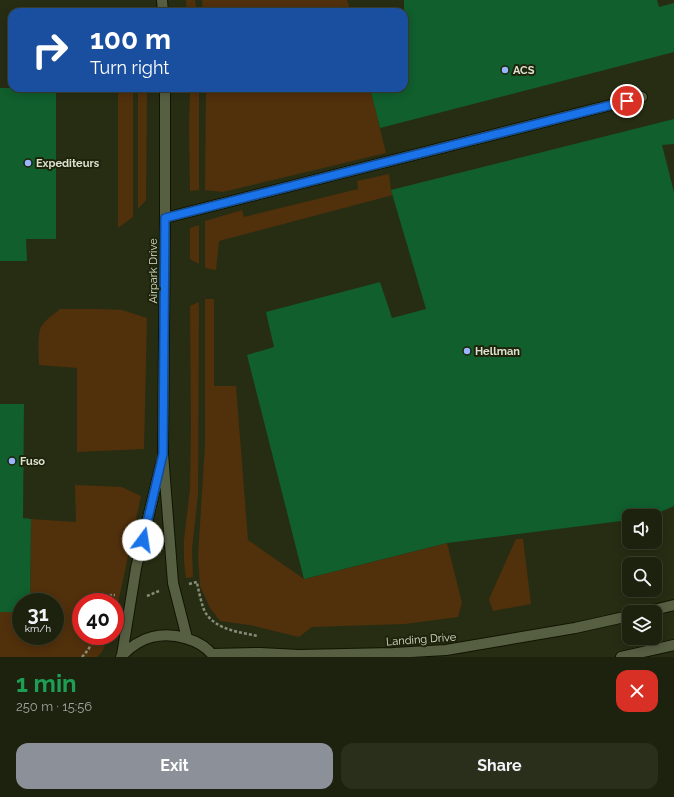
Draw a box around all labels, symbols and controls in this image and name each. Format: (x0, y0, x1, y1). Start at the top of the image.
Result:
text: 100 m (90, 23, 171, 56)
icon: right (24, 24, 76, 76)
text: Turn right (90, 57, 169, 78)
place label: ACS (513, 64, 535, 77)
marker: ACS (500, 65, 510, 75)
pin (610, 84, 644, 118)
icon: arrive (616, 90, 638, 112)
place label: Expediteurs (36, 157, 100, 170)
marker: Expediteurs (23, 158, 33, 168)
street label: Airpark Drive (147, 238, 160, 304)
place label: Hellman (475, 345, 520, 358)
marker: Hellman (462, 346, 472, 356)
place label: Fuso (20, 455, 45, 468)
marker: Fuso (7, 456, 17, 466)
map controls (622, 509, 662, 645)
button: sound (622, 509, 662, 549)
position arrow (122, 519, 164, 561)
button: search (622, 557, 662, 597)
speed limit sign: 40 (72, 593, 124, 645)
text: 31 (27, 602, 49, 626)
button: layers (622, 605, 662, 645)
text: km/h (25, 623, 51, 634)
street label: Landing Drive (386, 631, 457, 648)
text: 1 min (16, 669, 77, 698)
button: close (616, 670, 658, 712)
text: 250 m · 15:56 (16, 699, 92, 714)
button: Exit (16, 743, 333, 789)
button: Share (341, 743, 658, 789)

